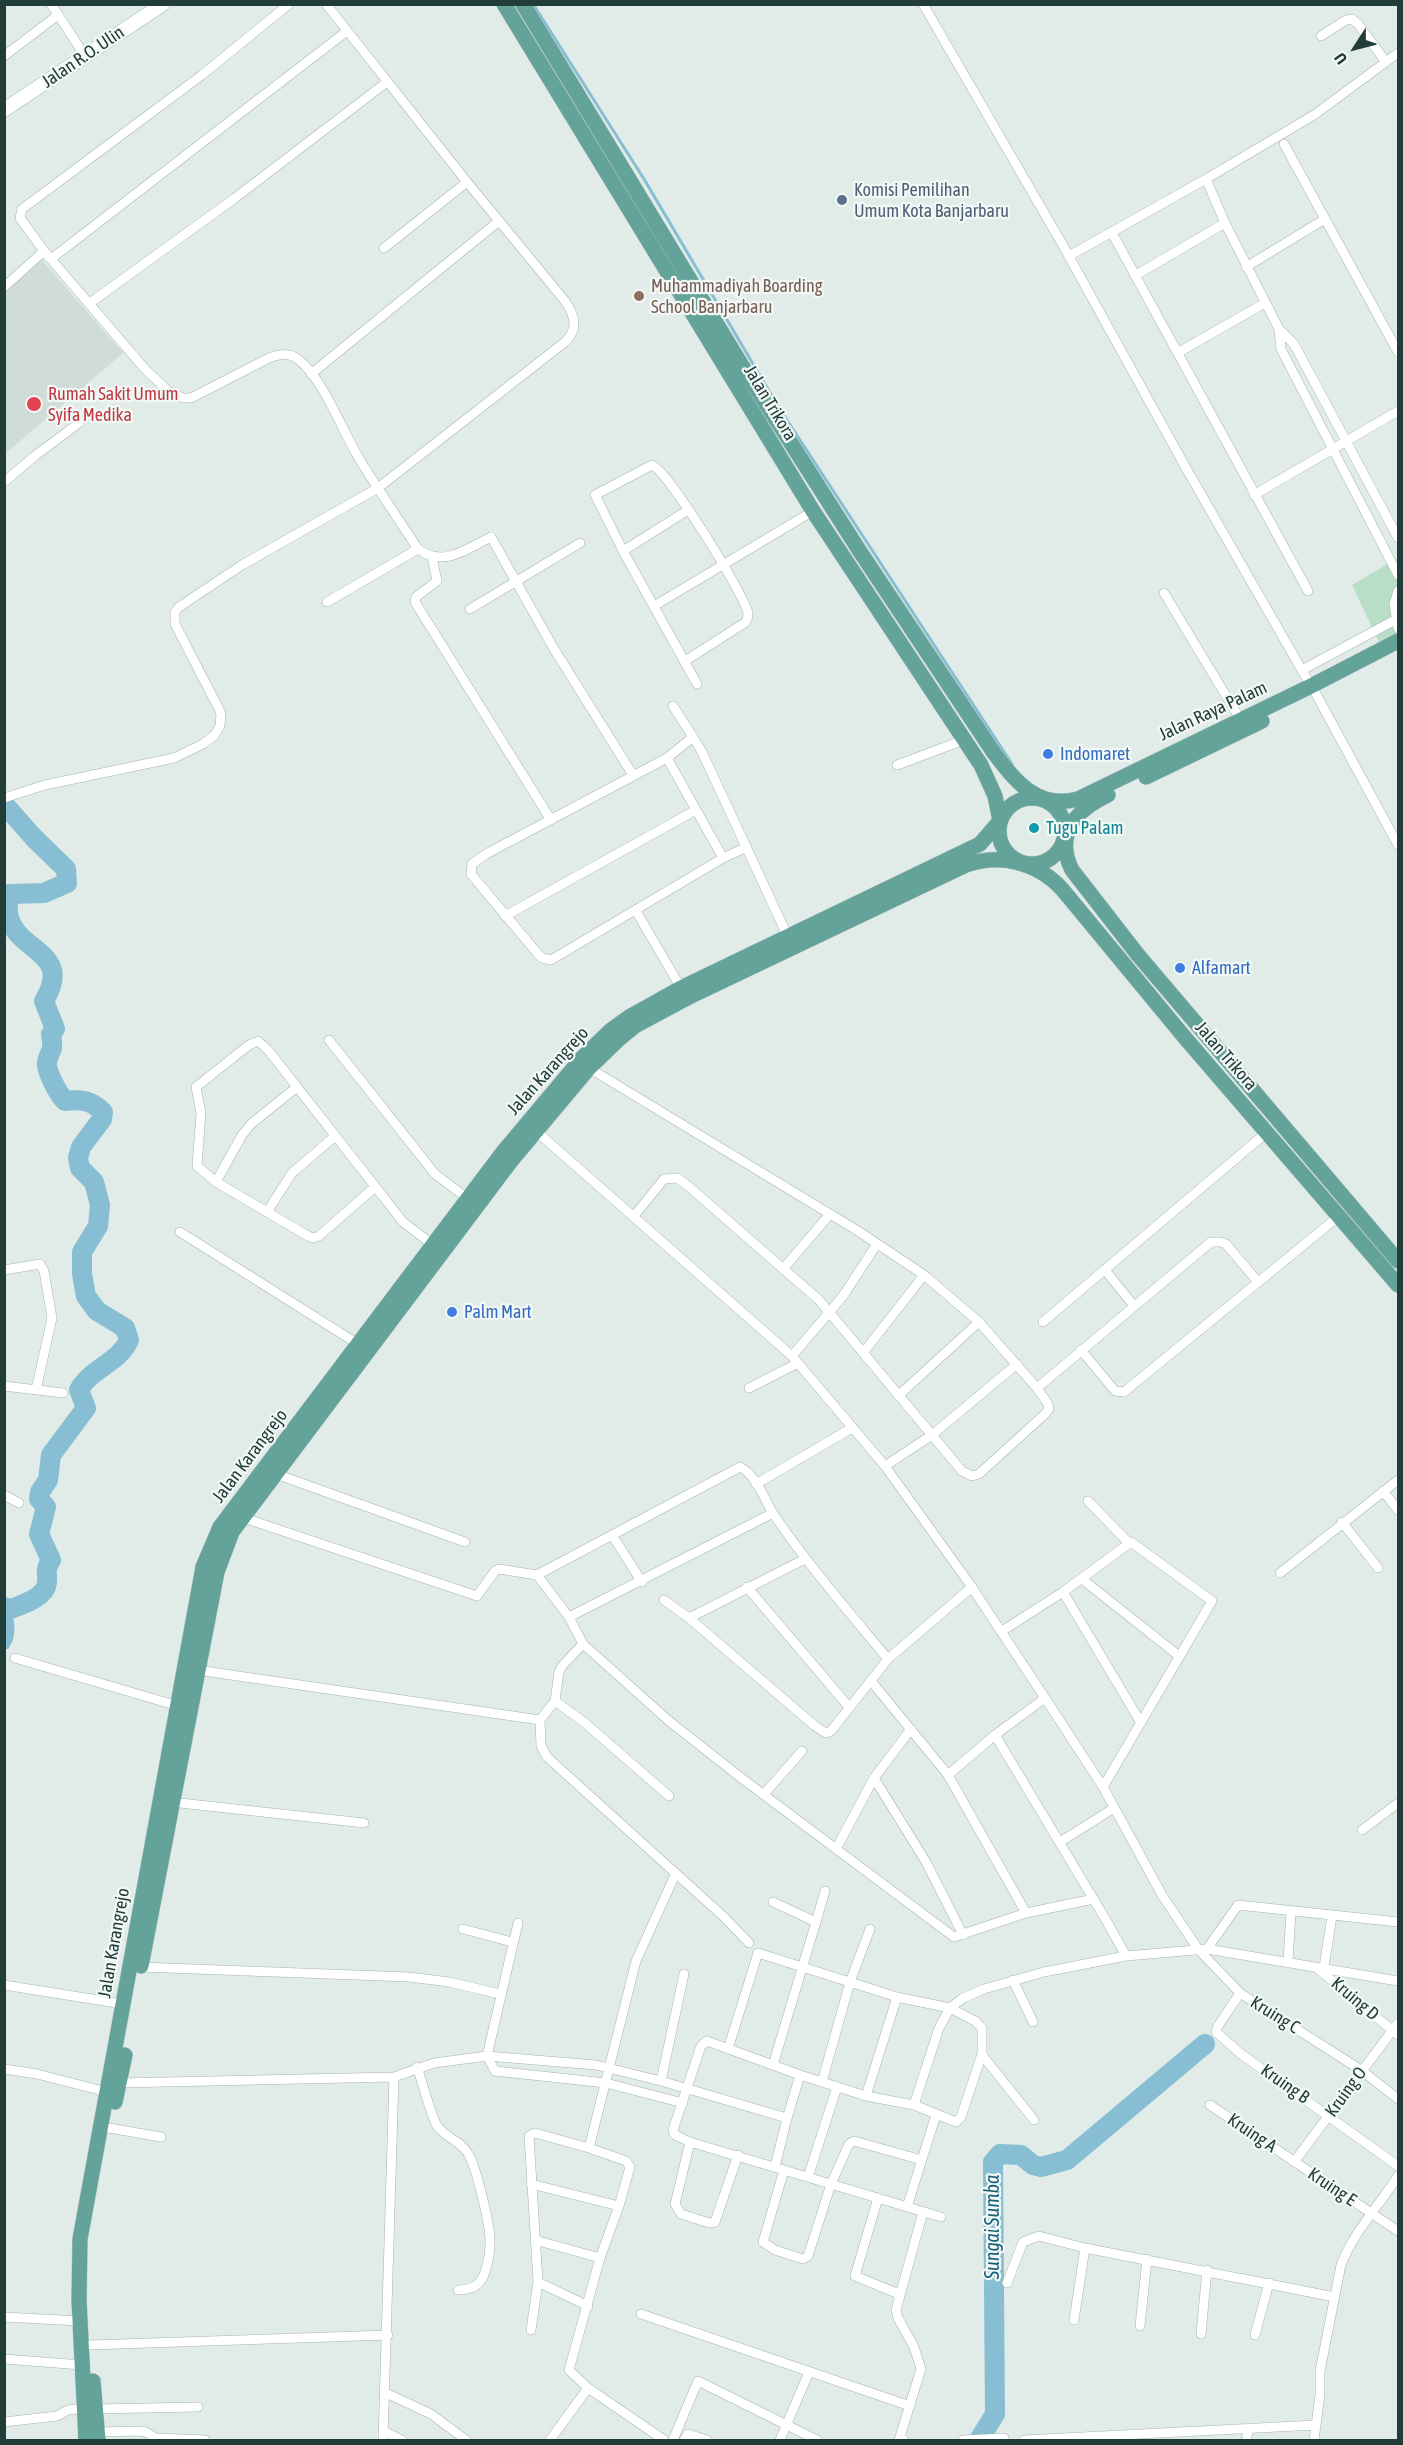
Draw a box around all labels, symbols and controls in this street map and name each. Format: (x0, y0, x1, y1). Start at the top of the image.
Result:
north arrow (1325, 18, 1385, 78)
street label: Jalan R.O. Ulin (38, 22, 128, 92)
text: U (1330, 49, 1351, 68)
place label: Komisi Pemilihan Umum Kota Banjarbaru (854, 179, 1009, 222)
marker: Komisi Pemilihan Umum Kota Banjarbaru (835, 193, 849, 207)
place label: Muhammadiyah Boarding School Banjarbaru (651, 275, 822, 318)
marker: Muhammadiyah Boarding School Banjarbaru (632, 289, 646, 303)
street label: Jalan Trikora (739, 361, 801, 445)
place label: Rumah Sakit Umum Syifa Medika (48, 383, 179, 426)
marker: Rumah Sakit Umum Syifa Medika (25, 395, 43, 413)
street label: Jalan Raya Palam (1155, 677, 1271, 745)
place label: Indomaret (1060, 743, 1130, 765)
marker: Indomaret (1041, 747, 1055, 761)
place label: Tugu Palam (1046, 817, 1124, 839)
marker: Tugu Palam (1027, 821, 1041, 835)
place label: Alfamart (1192, 957, 1251, 979)
marker: Alfamart (1173, 961, 1187, 975)
street label: Jalan Trikora (1190, 1017, 1262, 1095)
street label: Jalan Karangrejo (503, 1022, 593, 1120)
place label: Palm Mart (464, 1301, 532, 1323)
marker: Palm Mart (445, 1305, 459, 1319)
street label: Jalan Karangrejo (208, 1405, 292, 1507)
street label: Jalan Karangrejo (94, 1886, 134, 2000)
street label: Kruing D (1327, 1973, 1383, 2025)
street label: Kruing C (1246, 1992, 1304, 2038)
street label: Kruing B (1257, 2060, 1313, 2108)
street label: Kruing O (1321, 2063, 1371, 2121)
street label: Kruing A (1223, 2109, 1281, 2157)
street label: Kruing E (1304, 2163, 1360, 2211)
water label: Sungai Sumba (981, 2175, 1005, 2279)

